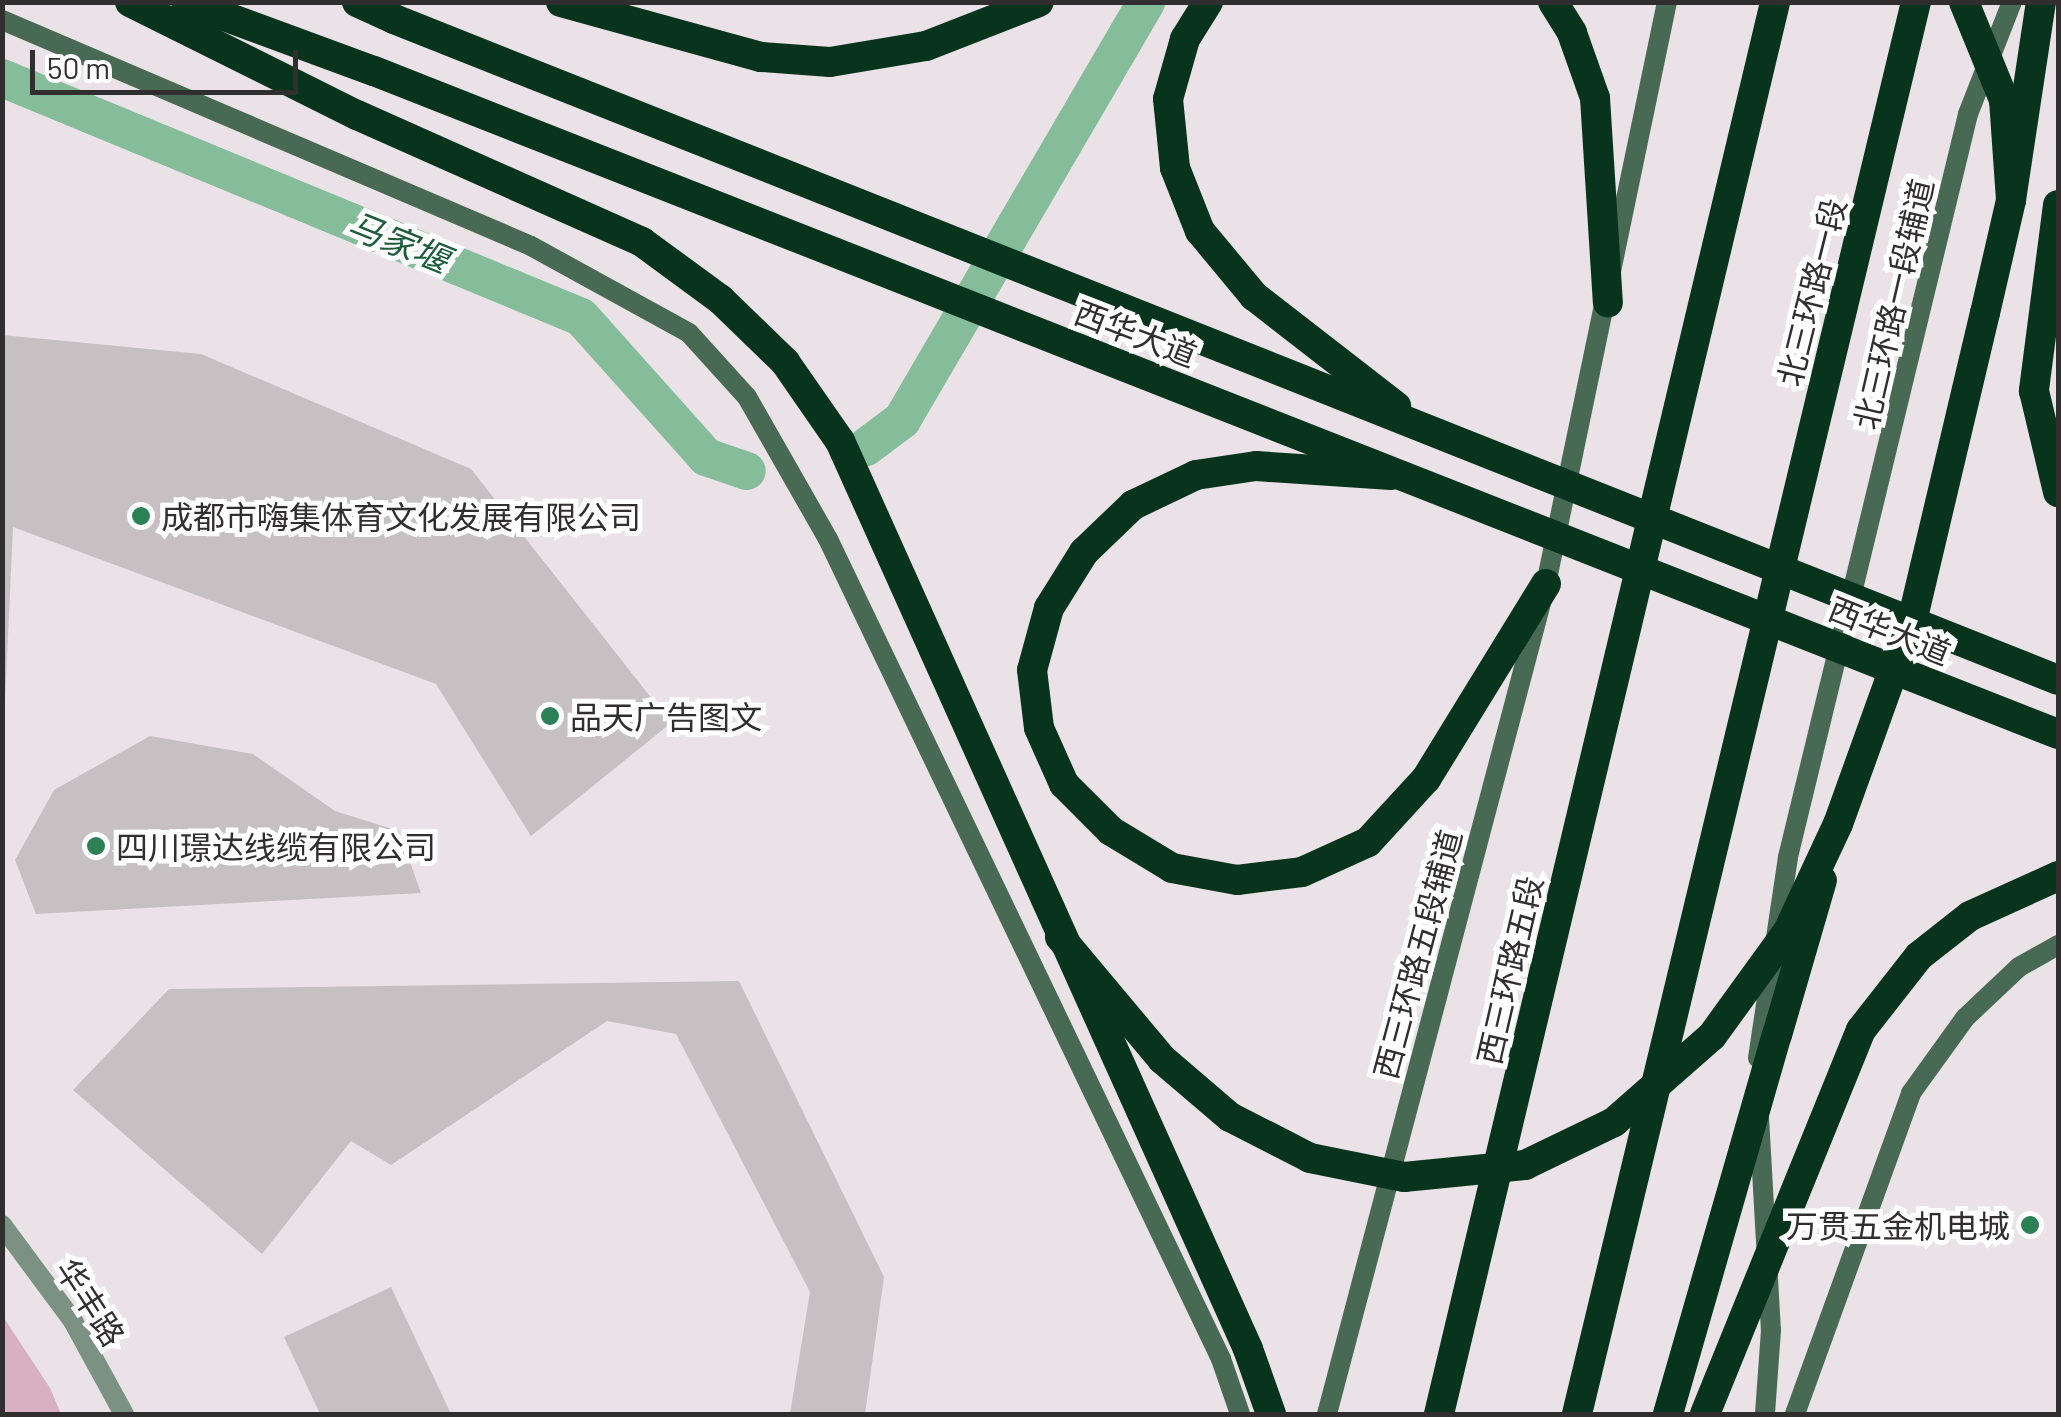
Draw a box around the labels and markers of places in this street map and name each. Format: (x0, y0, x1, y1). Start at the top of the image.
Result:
place label: 成都市嗨集体育文化发展有限公司 (161, 497, 641, 535)
marker: 成都市嗨集体育文化发展有限公司 (130, 505, 152, 527)
place label: 品天广告图文 (570, 697, 762, 735)
marker: 品天广告图文 (539, 705, 561, 727)
place label: 四川璟达线缆有限公司 (116, 827, 436, 865)
marker: 四川璟达线缆有限公司 (85, 835, 107, 857)
place label: 万贯五金机电城 (1786, 1206, 2010, 1244)
marker: 万贯五金机电城 (2019, 1214, 2041, 1236)

